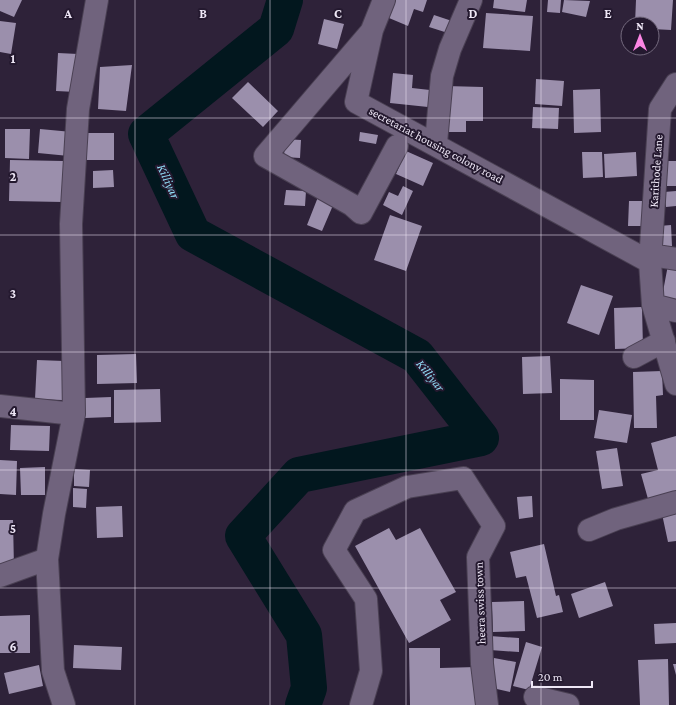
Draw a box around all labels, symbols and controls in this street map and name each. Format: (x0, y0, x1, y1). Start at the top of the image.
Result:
text: A (63, 6, 72, 21)
text: B (199, 6, 207, 21)
text: C (334, 6, 342, 21)
text: D (469, 6, 478, 21)
text: E (604, 6, 612, 21)
north arrow (620, 16, 660, 56)
text: N (636, 20, 644, 32)
text: 1 (11, 51, 16, 66)
street label: secretariat housing colony road (366, 104, 506, 187)
street label: Karithode Lane (646, 134, 666, 208)
water label: Killiyar (154, 161, 183, 201)
text: 2 (10, 169, 17, 184)
text: 3 (10, 286, 16, 301)
water label: Killiyar (413, 356, 448, 395)
text: 4 (9, 404, 17, 419)
text: 5 (10, 521, 16, 536)
street label: heera swiss town (472, 561, 488, 644)
text: 6 (9, 639, 17, 654)
scale bar (532, 663, 592, 689)
text: 20 m (538, 670, 563, 684)

